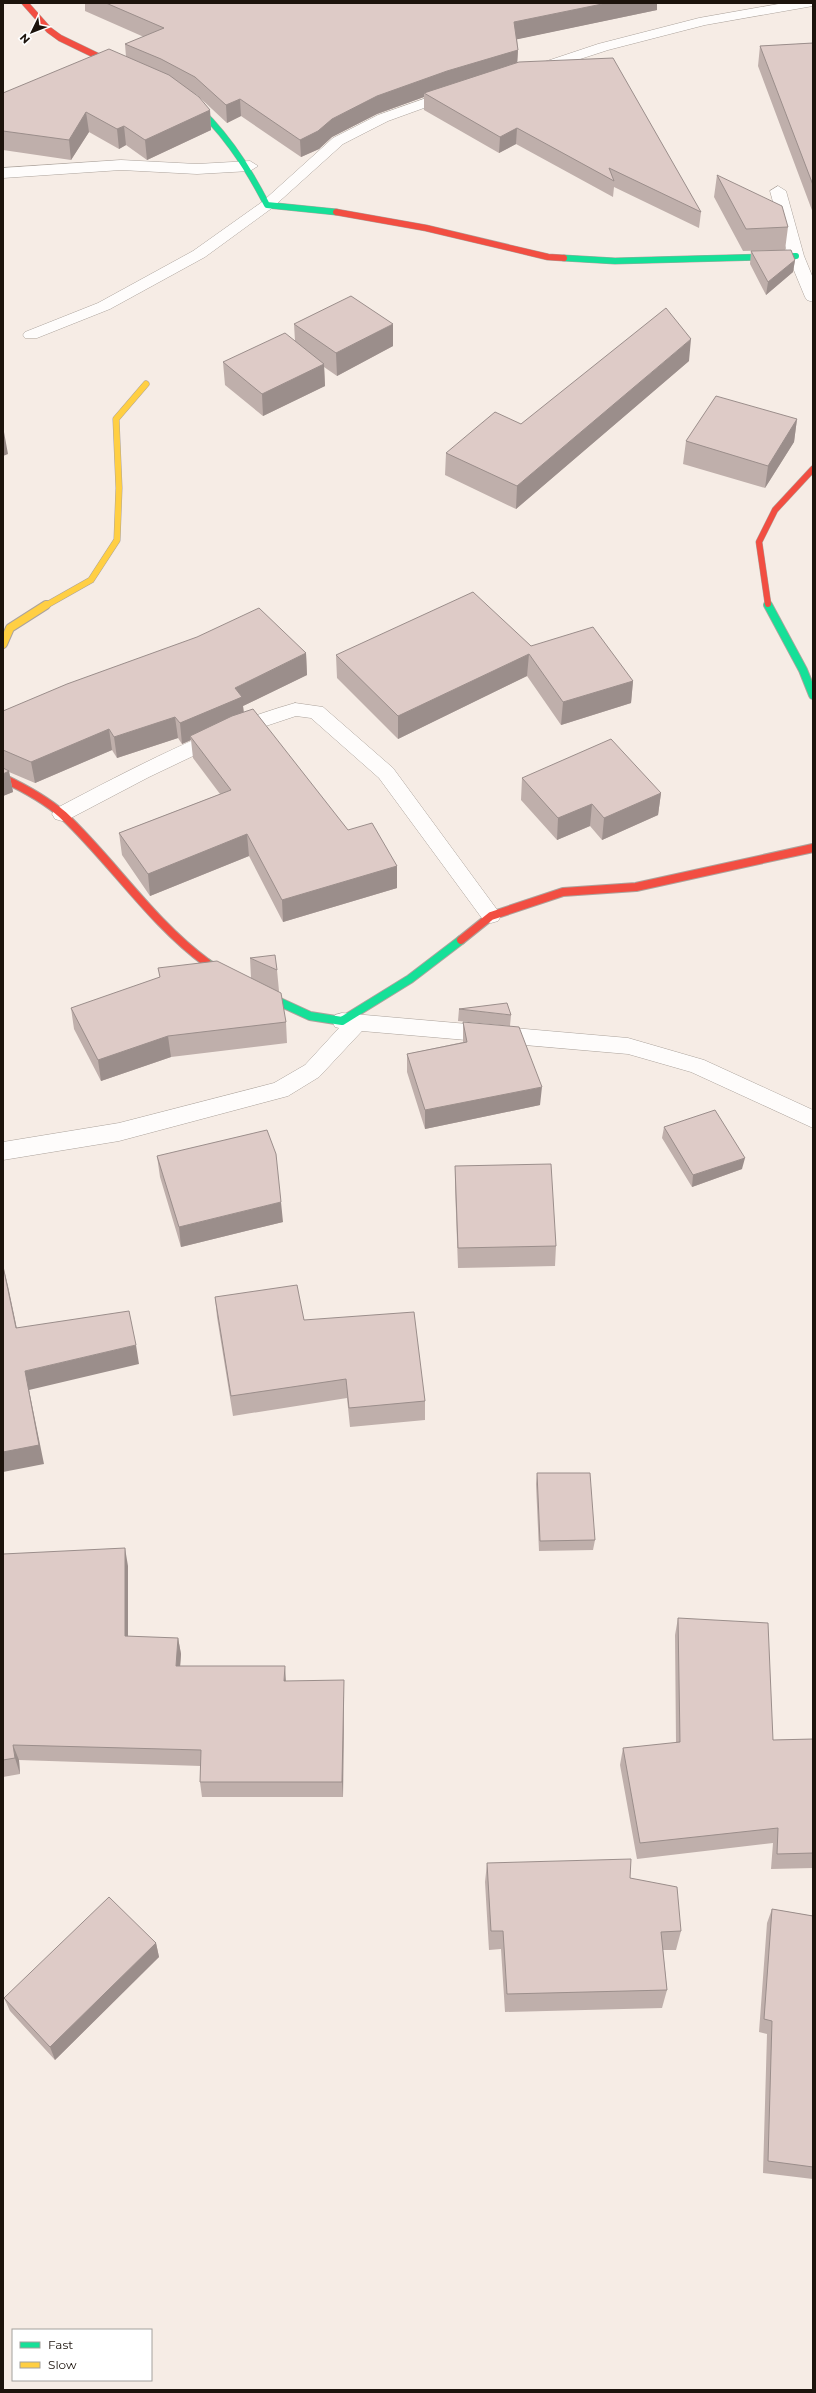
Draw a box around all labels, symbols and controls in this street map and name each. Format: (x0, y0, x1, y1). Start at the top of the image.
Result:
north arrow (12, 12, 52, 52)
text: N (17, 31, 33, 47)
legend (12, 2329, 152, 2381)
text: Fast (48, 2337, 73, 2352)
text: Slow (48, 2357, 77, 2372)

